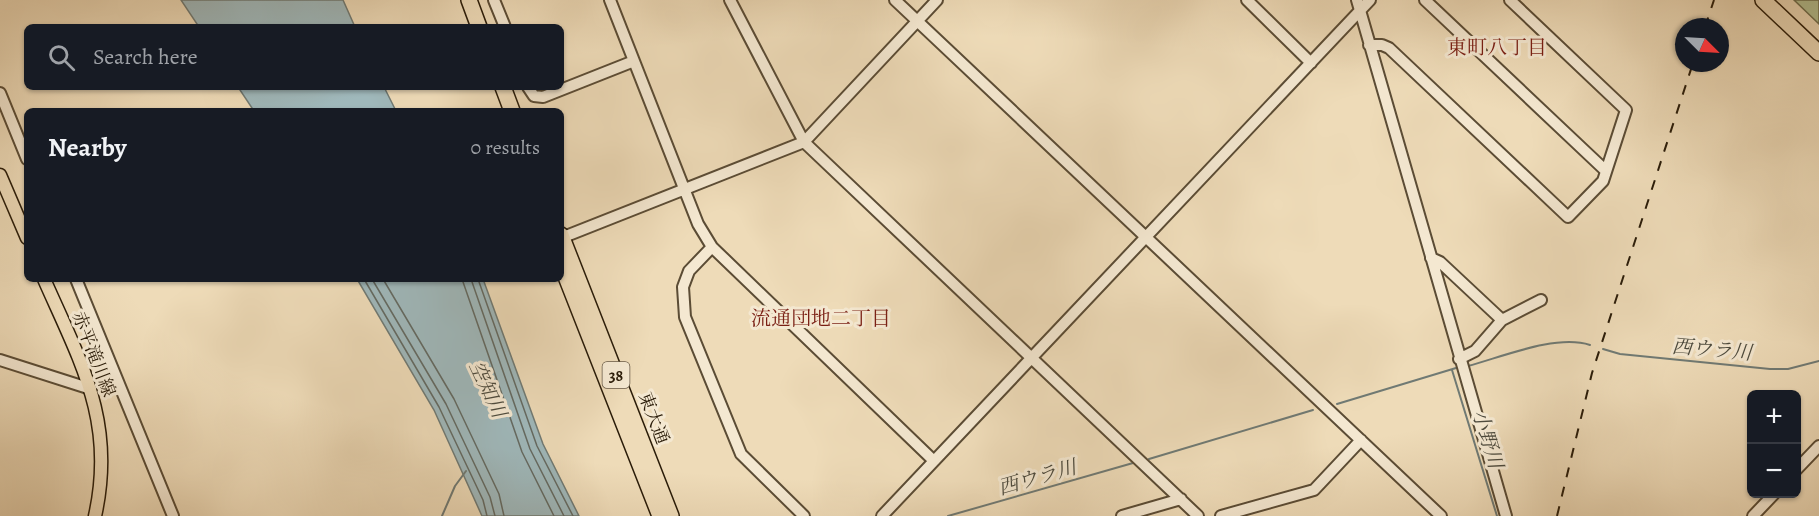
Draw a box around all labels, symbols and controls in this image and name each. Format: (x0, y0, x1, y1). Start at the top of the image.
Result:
north arrow (1675, 18, 1729, 72)
search box (24, 24, 564, 90)
district label: 東町八丁目 (1447, 34, 1547, 61)
icon: search (45, 41, 78, 74)
text: Search here (93, 42, 198, 72)
text: Nearby (48, 130, 127, 165)
text: 0 results (471, 134, 540, 161)
district label: 流通団地二丁目 (751, 305, 891, 332)
street label: 赤平滝川線 (67, 308, 121, 400)
water label: 西ウラ川 (1671, 333, 1755, 367)
water label: 空知川 (463, 356, 513, 424)
road number: 38 (602, 362, 630, 388)
street label: 東大通 (633, 388, 675, 448)
map controls (1747, 390, 1801, 498)
button: + (1747, 390, 1801, 444)
water label: 小野川 (1466, 407, 1510, 474)
button: − (1747, 444, 1801, 498)
water label: 西ウラ川 (995, 453, 1081, 501)

